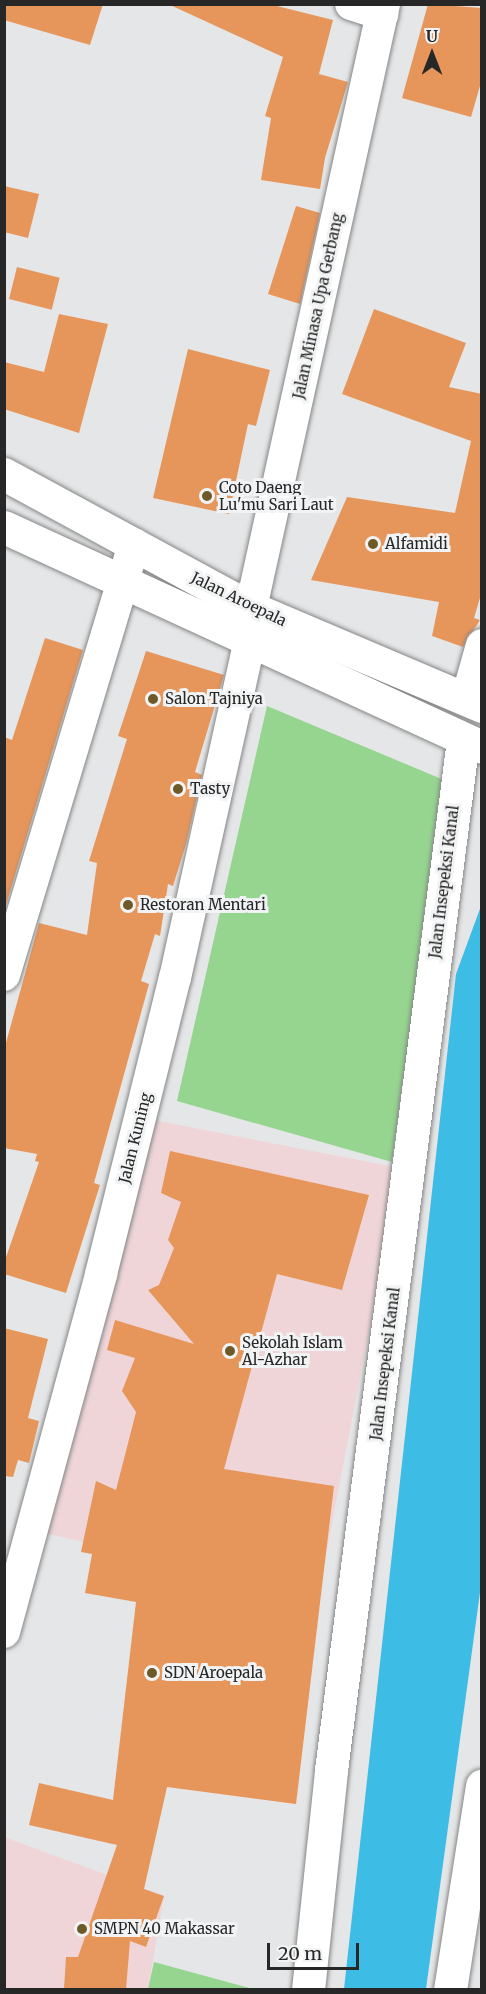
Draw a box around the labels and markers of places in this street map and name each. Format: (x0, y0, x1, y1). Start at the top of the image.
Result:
place label: Coto Daeng Lu'mu Sari Laut (219, 478, 334, 513)
marker: Coto Daeng Lu'mu Sari Laut (200, 489, 214, 503)
place label: Alfamidi (385, 535, 448, 553)
marker: Alfamidi (366, 537, 380, 551)
place label: Salon Tajniya (165, 690, 263, 708)
marker: Salon Tajniya (146, 692, 160, 706)
place label: Tasty (190, 780, 230, 798)
marker: Tasty (171, 782, 185, 796)
place label: Restoran Mentari (140, 896, 266, 914)
marker: Restoran Mentari (121, 898, 135, 912)
place label: Sekolah Islam Al-Azhar (242, 1333, 343, 1368)
marker: Sekolah Islam Al-Azhar (223, 1344, 237, 1358)
place label: SDN Aroepala (164, 1664, 263, 1682)
marker: SDN Aroepala (145, 1666, 159, 1680)
place label: SMPN 40 Makassar (94, 1920, 235, 1938)
marker: SMPN 40 Makassar (75, 1922, 89, 1936)

